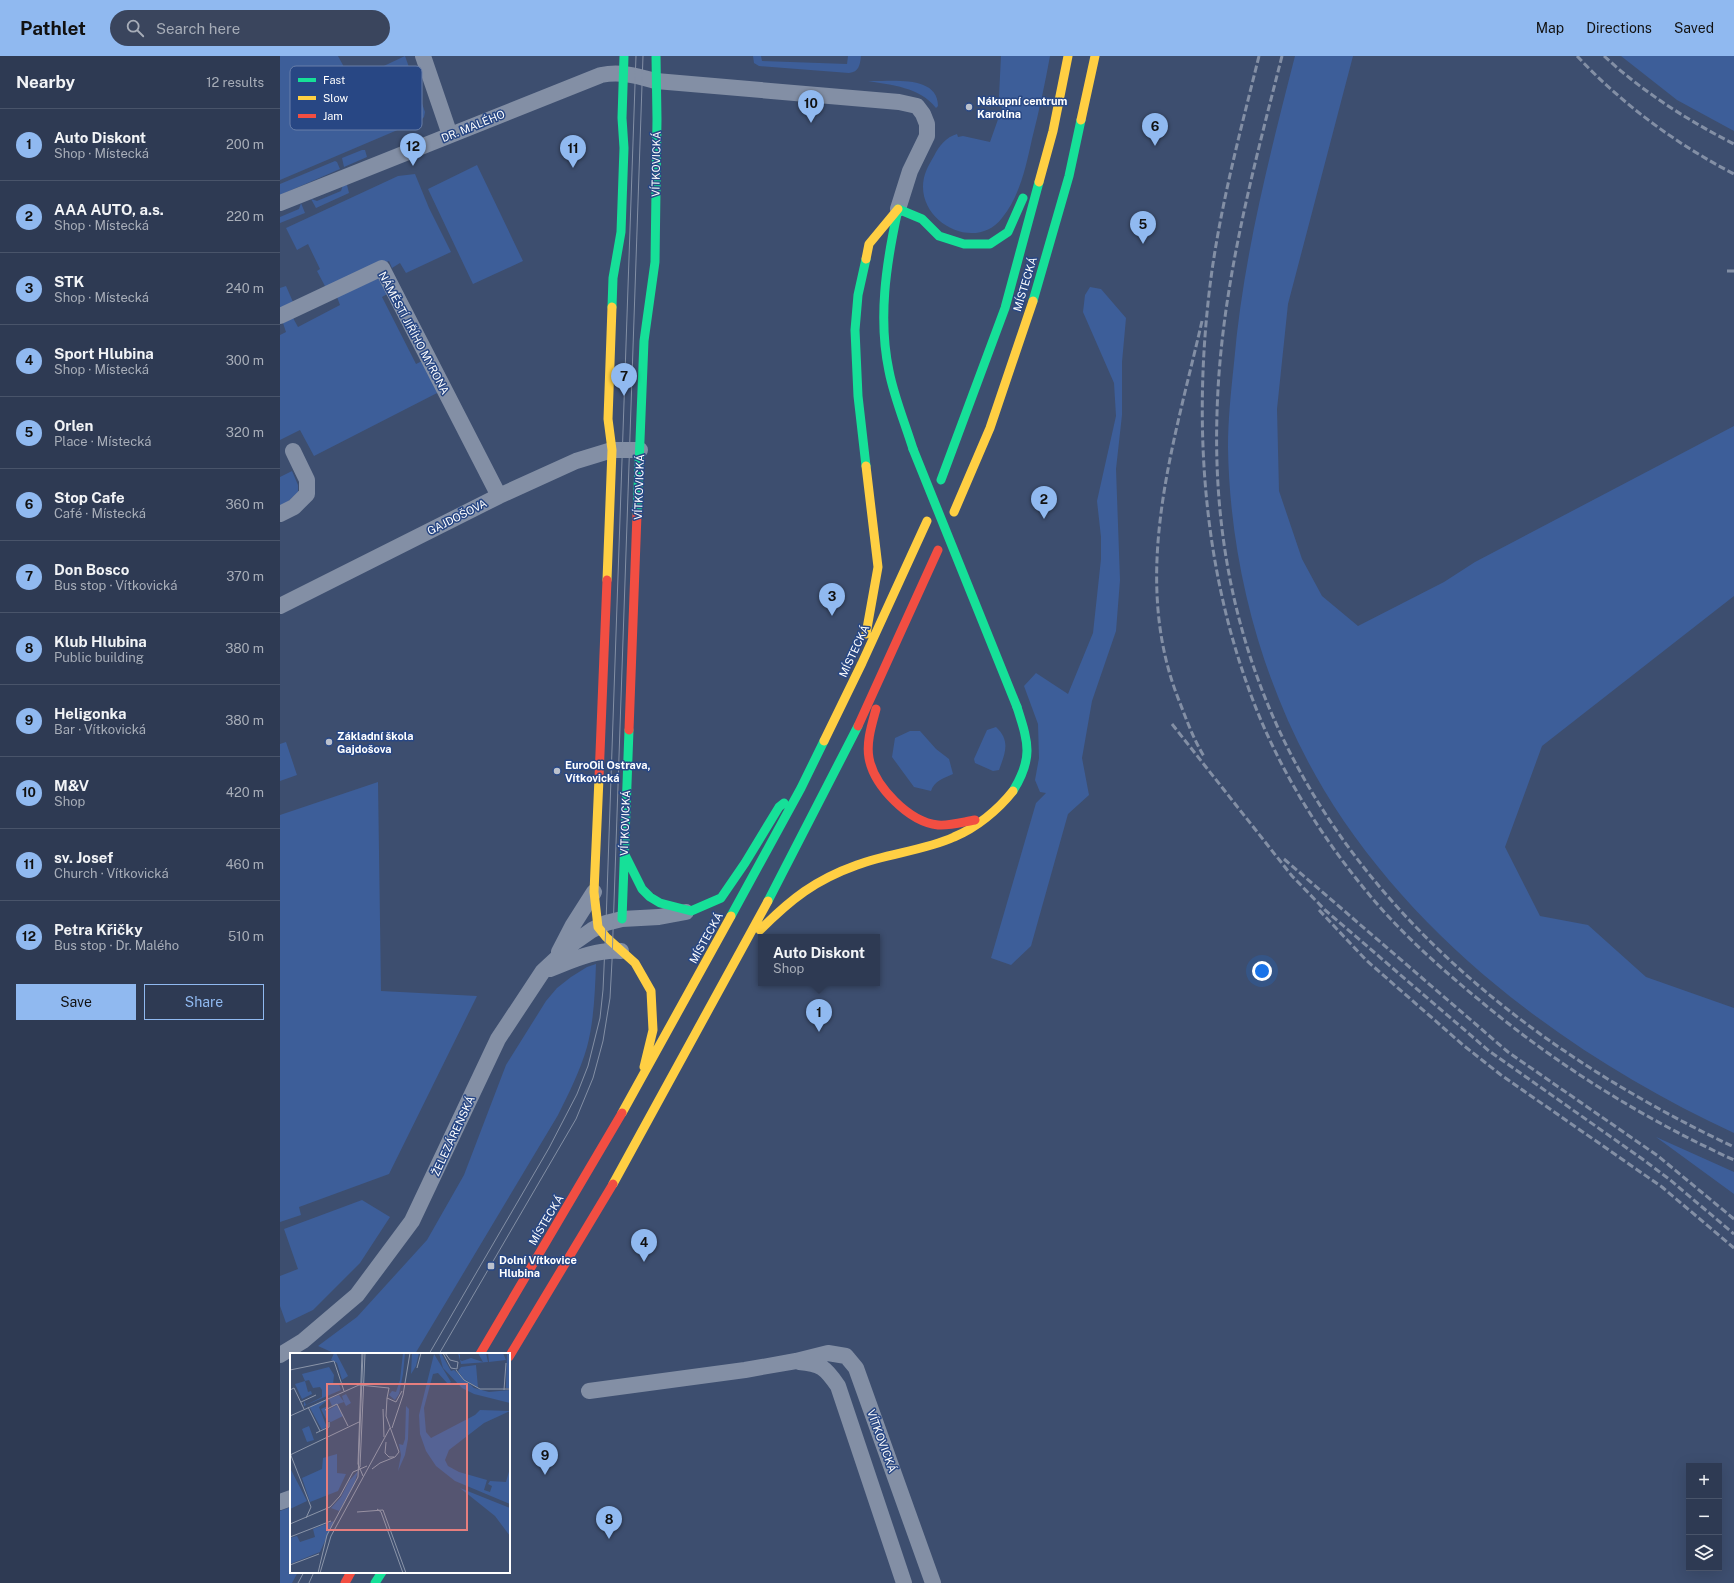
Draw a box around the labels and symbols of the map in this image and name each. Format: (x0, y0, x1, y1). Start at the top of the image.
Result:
legend (290, 66, 422, 130)
text: Fast (323, 74, 345, 86)
pin: 10 (798, 90, 824, 123)
text: Slow (323, 92, 349, 104)
place label: Nákupní centrum Karolína (977, 95, 1068, 120)
marker: Nákupní centrum Karolína (964, 102, 974, 112)
street label: DR. MALÉHO (439, 107, 507, 144)
text: Jam (323, 110, 343, 122)
pin: 6 (1142, 113, 1168, 146)
street label: VÍTKOVICKÁ (648, 131, 663, 197)
pin: 12 (400, 133, 426, 166)
pin: 11 (560, 135, 586, 168)
pin: 5 (1130, 211, 1156, 244)
street label: MÍSTECKÁ (1010, 255, 1039, 313)
street label: NÁMĚSTÍ JIŘÍHO MYRONA (376, 269, 452, 397)
pin: 7 (611, 363, 637, 396)
street label: VÍTKOVICKÁ (631, 454, 646, 520)
pin: 2 (1031, 486, 1057, 519)
street label: GAJDOŠOVA (425, 496, 489, 537)
pin: 3 (819, 583, 845, 616)
street label: MÍSTECKÁ (836, 622, 871, 679)
place label: Základní škola Gajdošova (337, 730, 414, 755)
marker: Základní škola Gajdošova (324, 737, 334, 747)
place label: EuroOil Ostrava, Vítkovická (565, 759, 650, 784)
marker: EuroOil Ostrava, Vítkovická (552, 766, 562, 776)
street label: VÍTKOVICKÁ (617, 790, 632, 856)
street label: MÍSTECKÁ (686, 910, 725, 966)
your location (1252, 961, 1272, 981)
pin: 1 (806, 999, 832, 1032)
street label: ŽELEZÁRENSKÁ (428, 1093, 477, 1178)
street label: MÍSTECKÁ (525, 1192, 566, 1247)
pin: 4 (631, 1229, 657, 1262)
place label: Dolní Vítkovice Hlubina (499, 1254, 577, 1279)
marker: Dolní Vítkovice Hlubina (486, 1261, 496, 1271)
inset map (290, 1353, 510, 1573)
street label: VÍTKOVICKÁ (865, 1408, 900, 1474)
pin: 9 (532, 1442, 558, 1475)
pin: 8 (596, 1506, 622, 1539)

